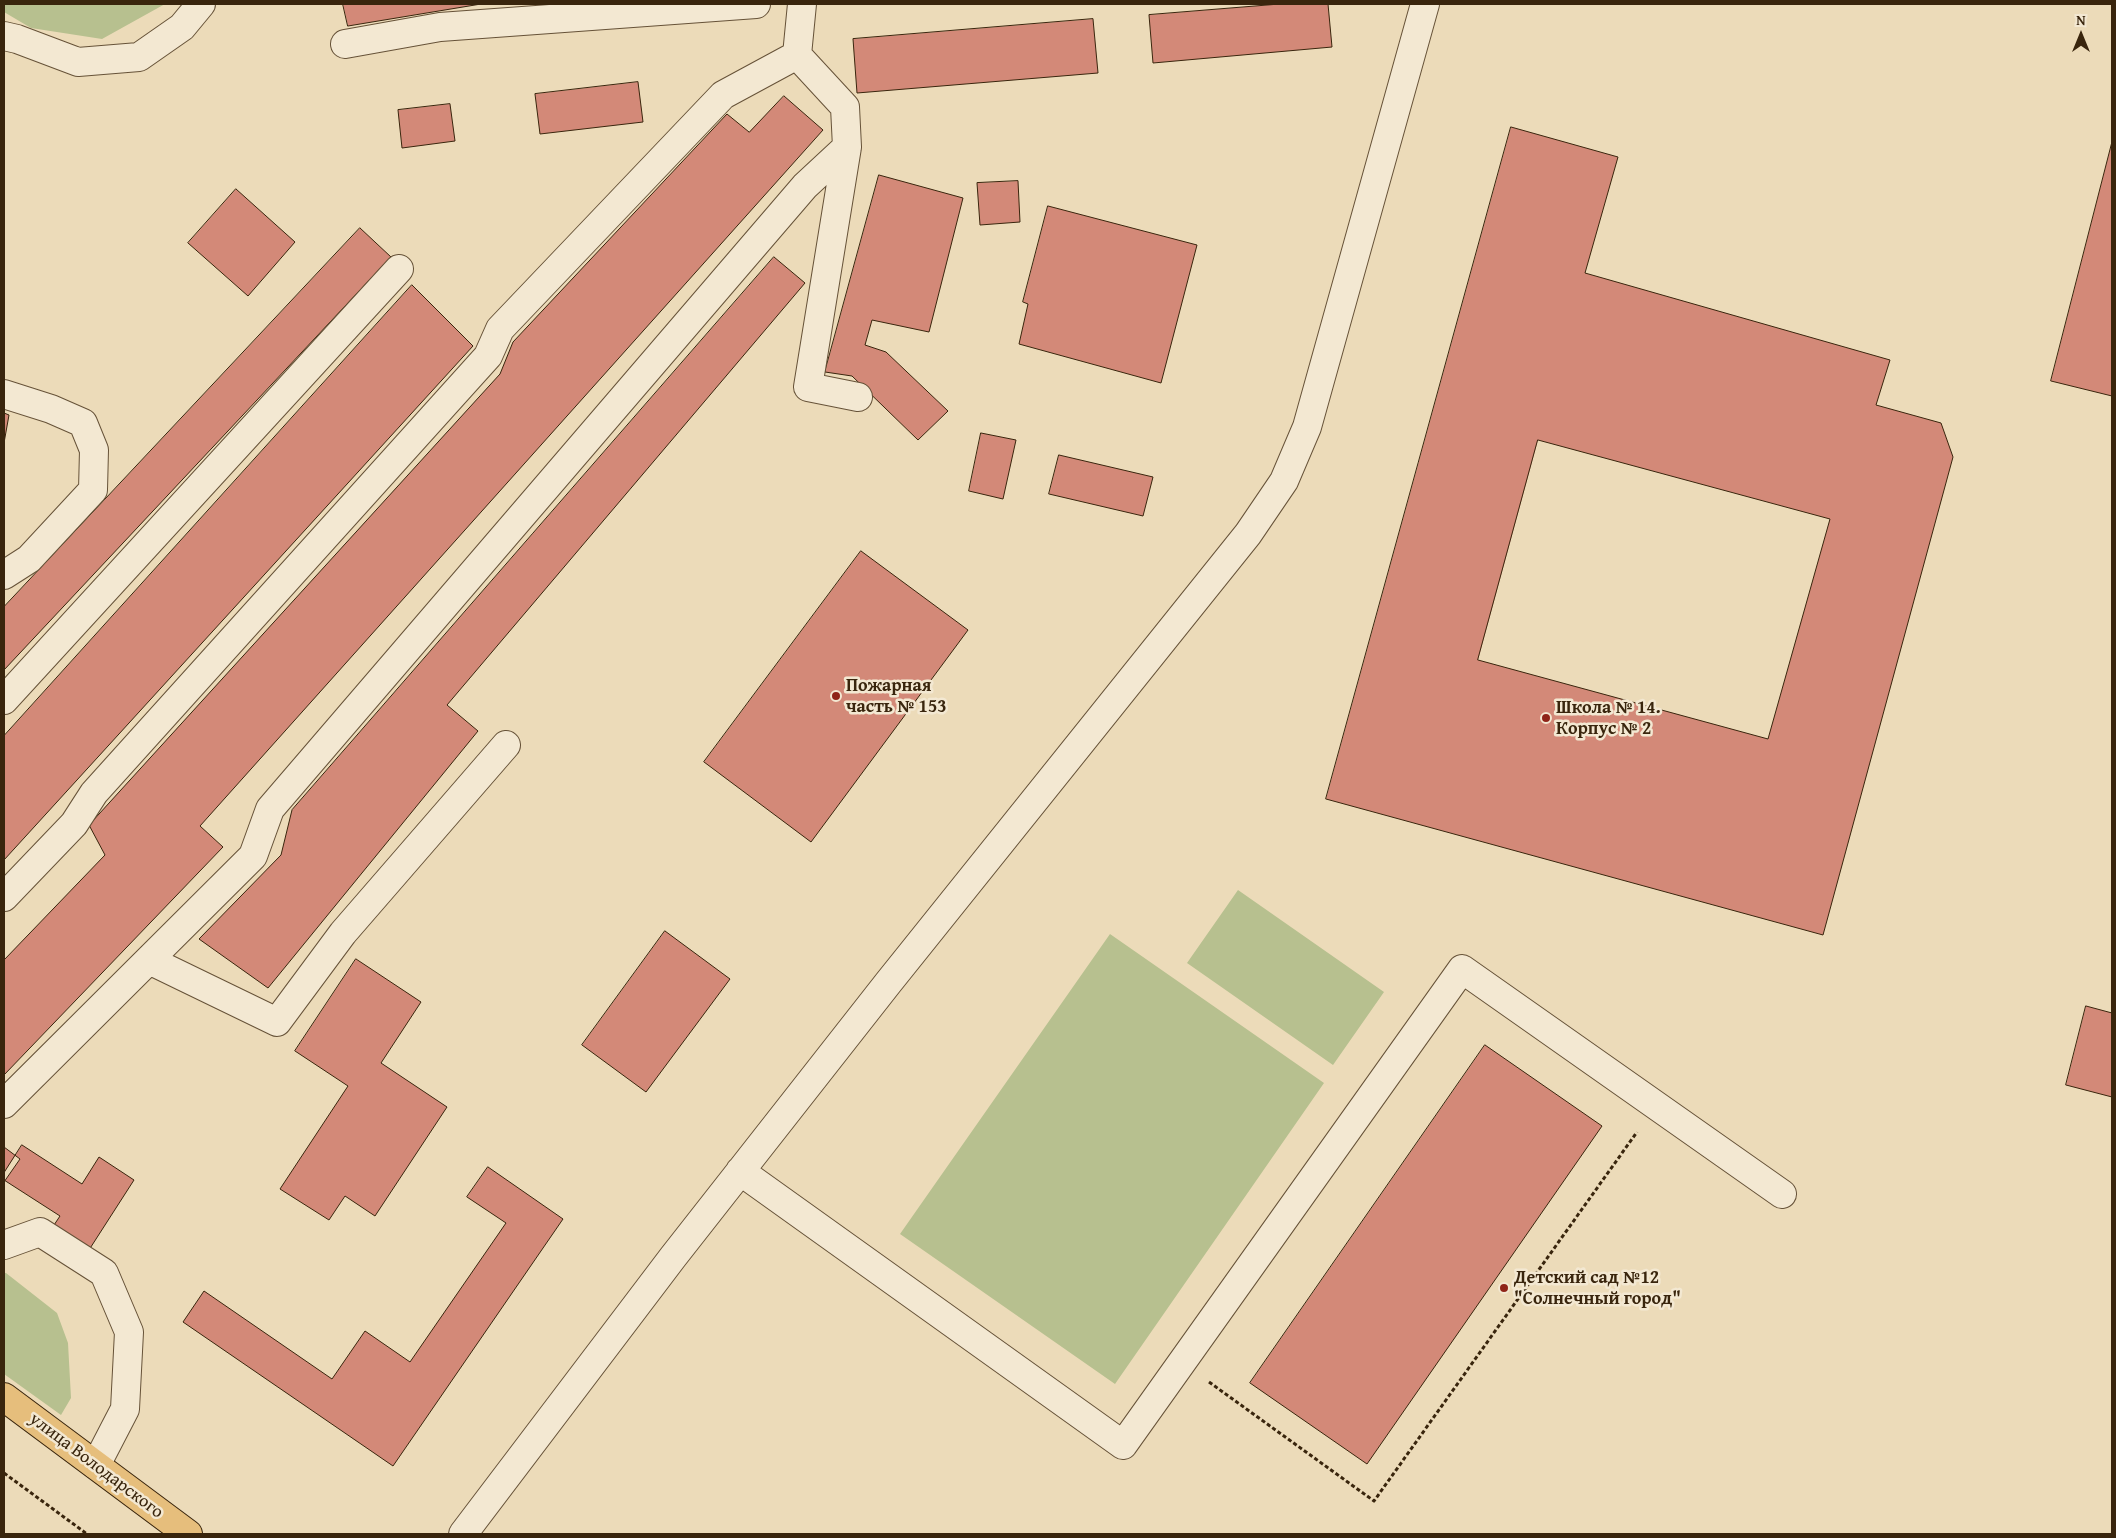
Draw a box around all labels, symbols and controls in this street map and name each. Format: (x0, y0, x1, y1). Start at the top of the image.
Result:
north arrow (2056, 10, 2106, 60)
text: N (2076, 10, 2086, 30)
place label: Пожарная часть № 153 (846, 675, 947, 718)
marker: Пожарная часть № 153 (830, 690, 842, 702)
place label: Школа № 14. Корпус № 2 (1556, 697, 1661, 740)
marker: Школа № 14. Корпус № 2 (1540, 712, 1552, 724)
place label: Детский сад №12 "Солнечный город" (1514, 1267, 1681, 1310)
marker: Детский сад №12 "Солнечный город" (1498, 1282, 1510, 1294)
street label: улица Володарского (25, 1408, 167, 1524)

